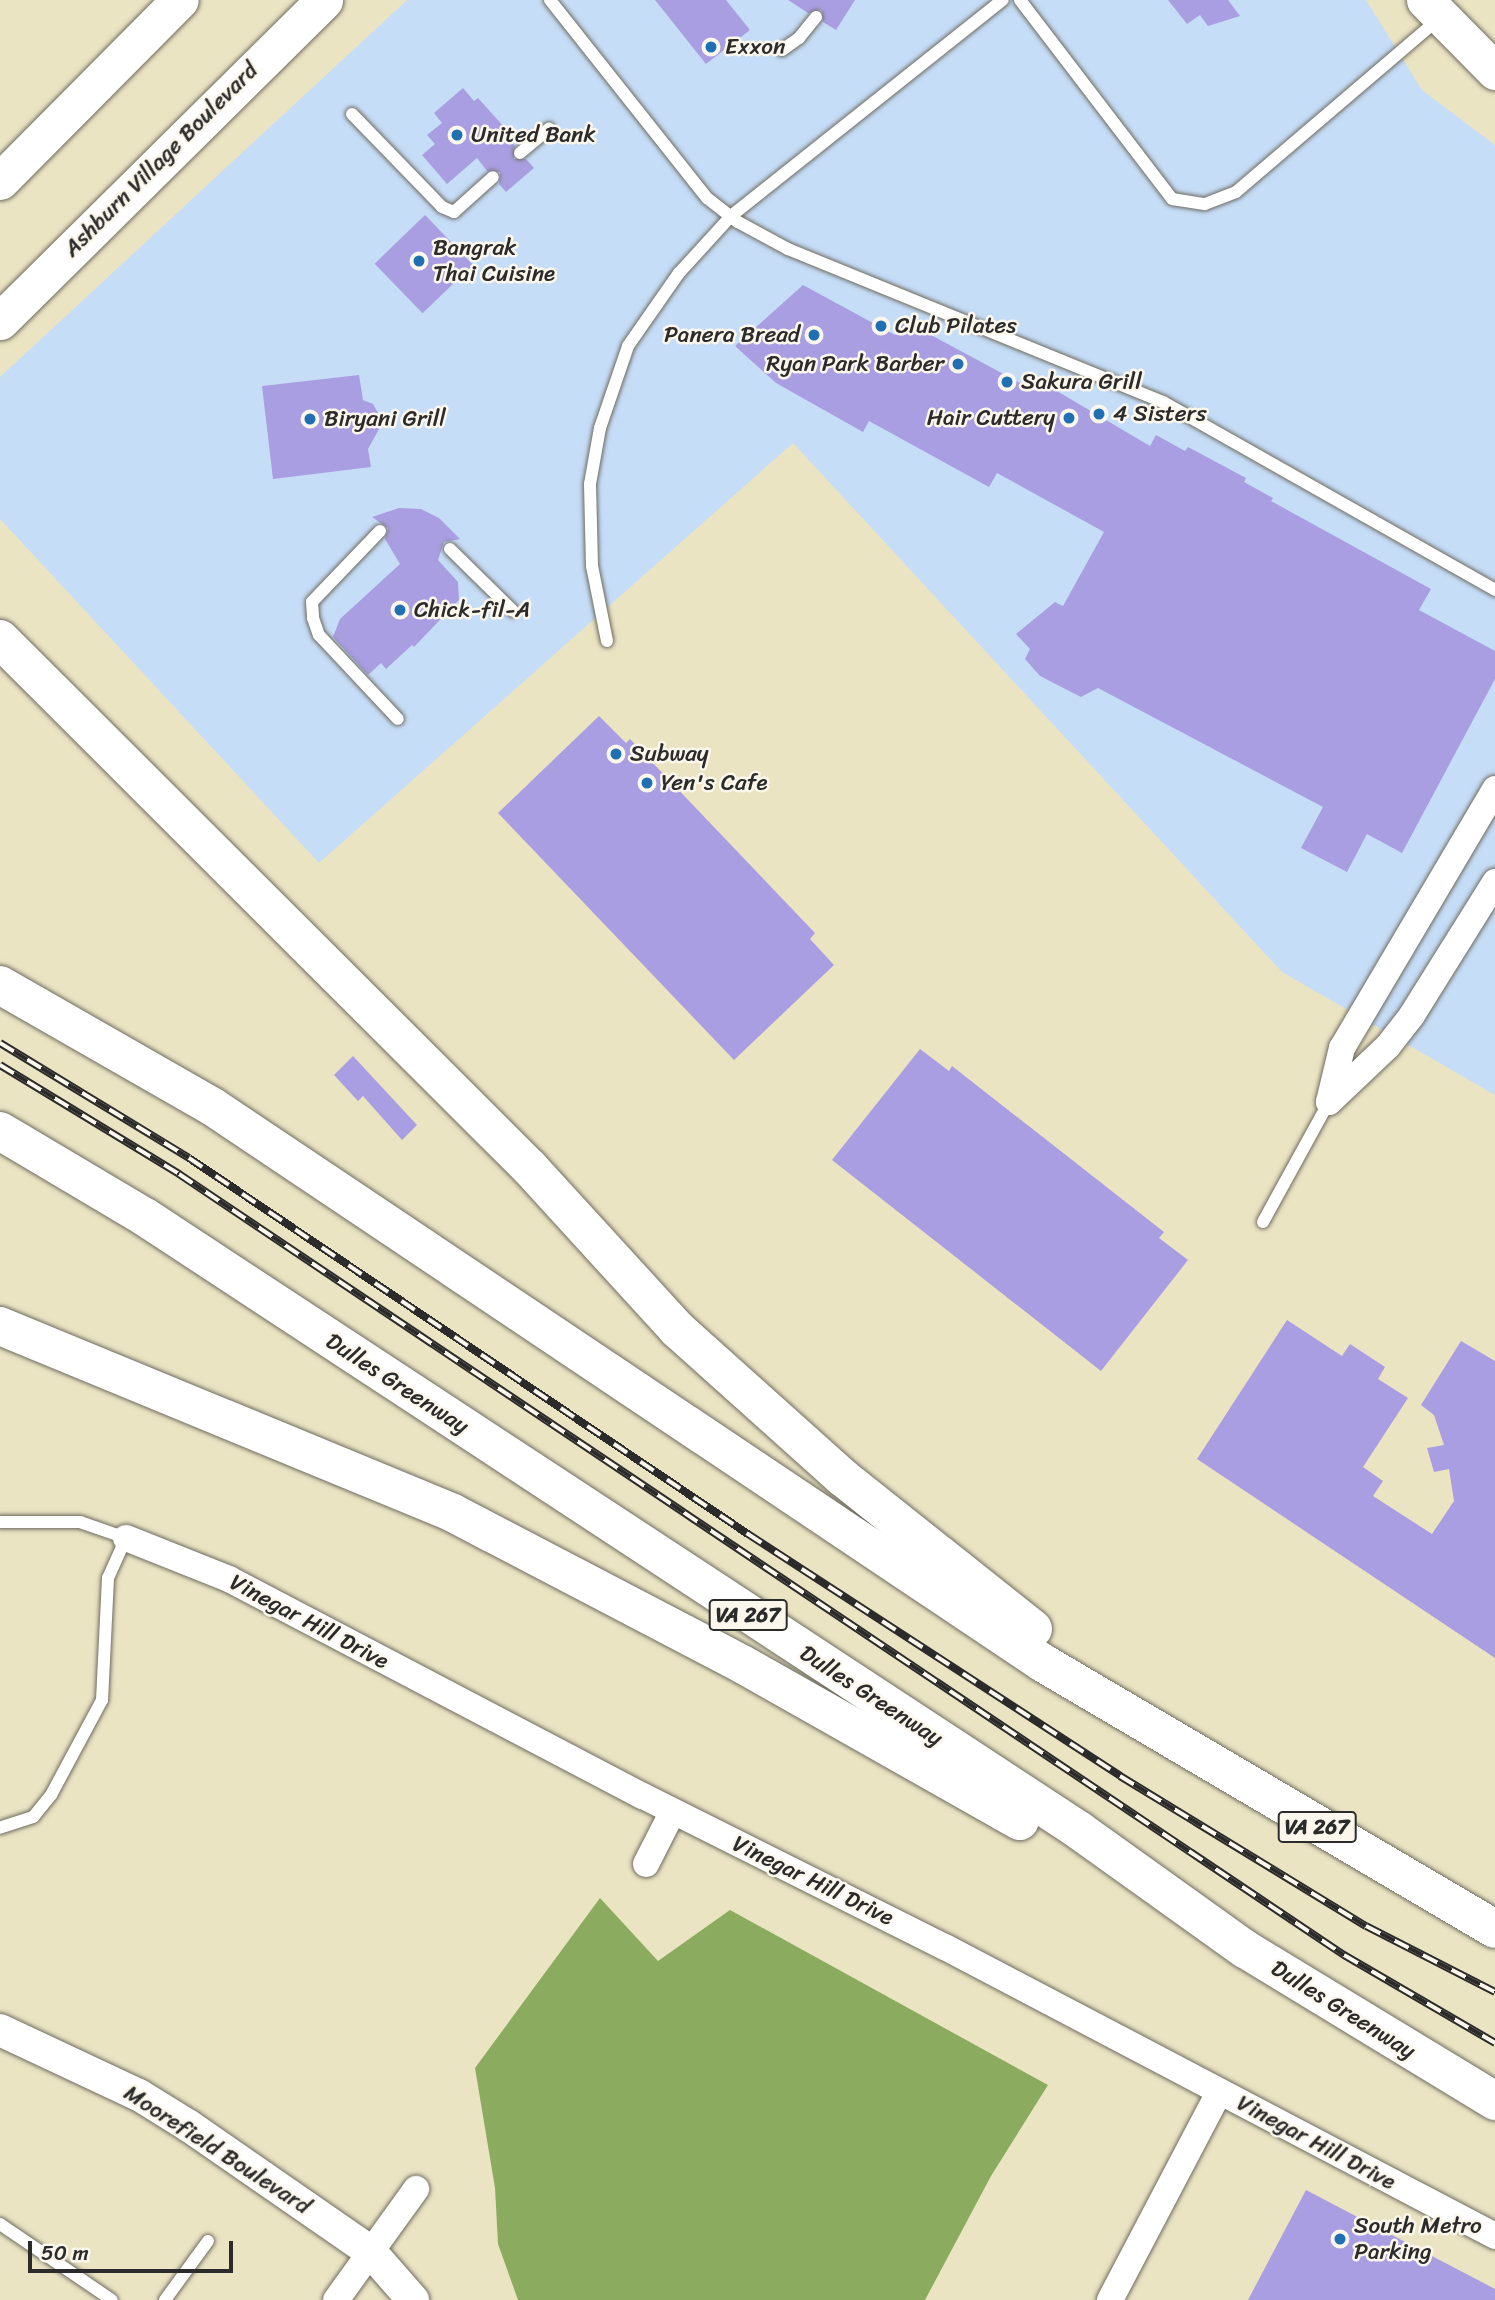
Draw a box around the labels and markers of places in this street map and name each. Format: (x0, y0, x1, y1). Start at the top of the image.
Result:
place label: Exxon (725, 33, 785, 61)
marker: Exxon (703, 39, 719, 55)
place label: United Bank (471, 121, 596, 149)
marker: United Bank (449, 127, 465, 143)
place label: Bangrak Thai Cuisine (433, 234, 556, 288)
marker: Bangrak Thai Cuisine (411, 253, 427, 269)
place label: Club Pilates (895, 312, 1015, 340)
marker: Club Pilates (873, 318, 889, 334)
place label: Panera Bread (664, 321, 800, 349)
marker: Panera Bread (806, 327, 822, 343)
place label: Ryan Park Barber (766, 350, 944, 378)
marker: Ryan Park Barber (950, 356, 966, 372)
place label: Sakura Grill (1021, 368, 1142, 396)
marker: Sakura Grill (999, 374, 1015, 390)
place label: 4 Sisters (1113, 400, 1207, 428)
place label: Hair Cuttery (927, 404, 1055, 432)
place label: Biryani Grill (324, 405, 446, 433)
marker: 4 Sisters (1091, 406, 1107, 422)
marker: Hair Cuttery (1061, 410, 1077, 426)
marker: Biryani Grill (302, 411, 318, 427)
place label: Chick-fil-A (414, 596, 530, 624)
marker: Chick-fil-A (392, 602, 408, 618)
place label: Subway (630, 740, 709, 768)
marker: Subway (608, 746, 624, 762)
place label: Yen's Cafe (661, 769, 769, 797)
marker: Yen's Cafe (639, 775, 655, 791)
place label: South Metro Parking (1354, 2212, 1482, 2266)
marker: South Metro Parking (1332, 2231, 1348, 2247)

